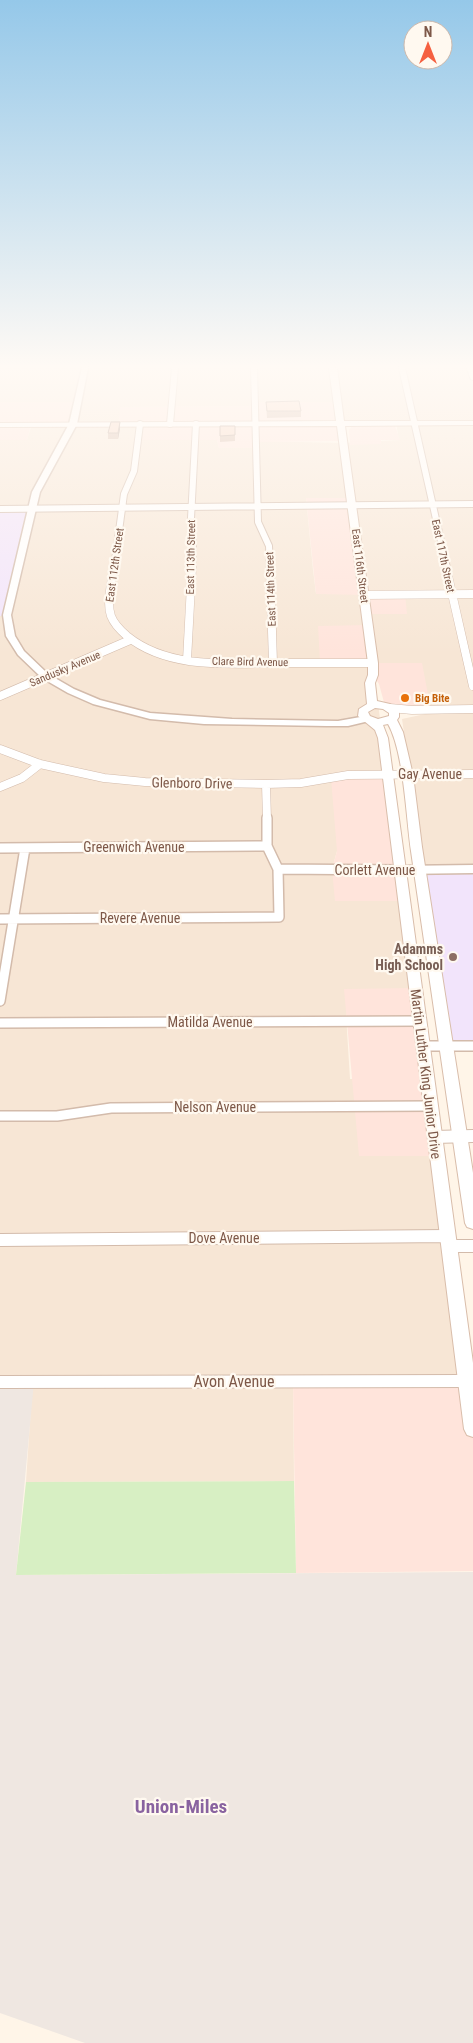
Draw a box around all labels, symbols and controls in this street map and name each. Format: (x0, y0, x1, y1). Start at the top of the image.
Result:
north arrow (403, 20, 453, 70)
text: N (424, 24, 432, 40)
street label: East 117th Street (429, 518, 457, 594)
street label: East 113th Street (184, 520, 198, 594)
street label: East 112th Street (103, 527, 127, 603)
street label: East 116th Street (349, 528, 371, 604)
street label: East 114th Street (263, 551, 279, 627)
street label: Sandusky Avenue (28, 648, 102, 690)
street label: Clare Bird Avenue (212, 655, 288, 669)
marker: Big Bite (399, 692, 411, 704)
place label: Big Bite (415, 692, 450, 705)
street label: Gay Avenue (398, 766, 463, 782)
street label: Glenboro Drive (151, 774, 233, 792)
street label: Greenwich Avenue (83, 839, 185, 855)
street label: Corlett Avenue (335, 862, 416, 878)
street label: Revere Avenue (100, 910, 181, 926)
place label: Adamms High School (375, 941, 443, 973)
marker: Adamms High School (447, 951, 459, 963)
street label: Martin Luther King Junior Drive (408, 988, 444, 1160)
street label: Matilda Avenue (167, 1014, 253, 1030)
street label: Nelson Avenue (174, 1099, 257, 1115)
street label: Dove Avenue (189, 1230, 260, 1246)
street label: Avon Avenue (193, 1372, 275, 1391)
district label: Union-Miles (135, 1795, 227, 1818)

